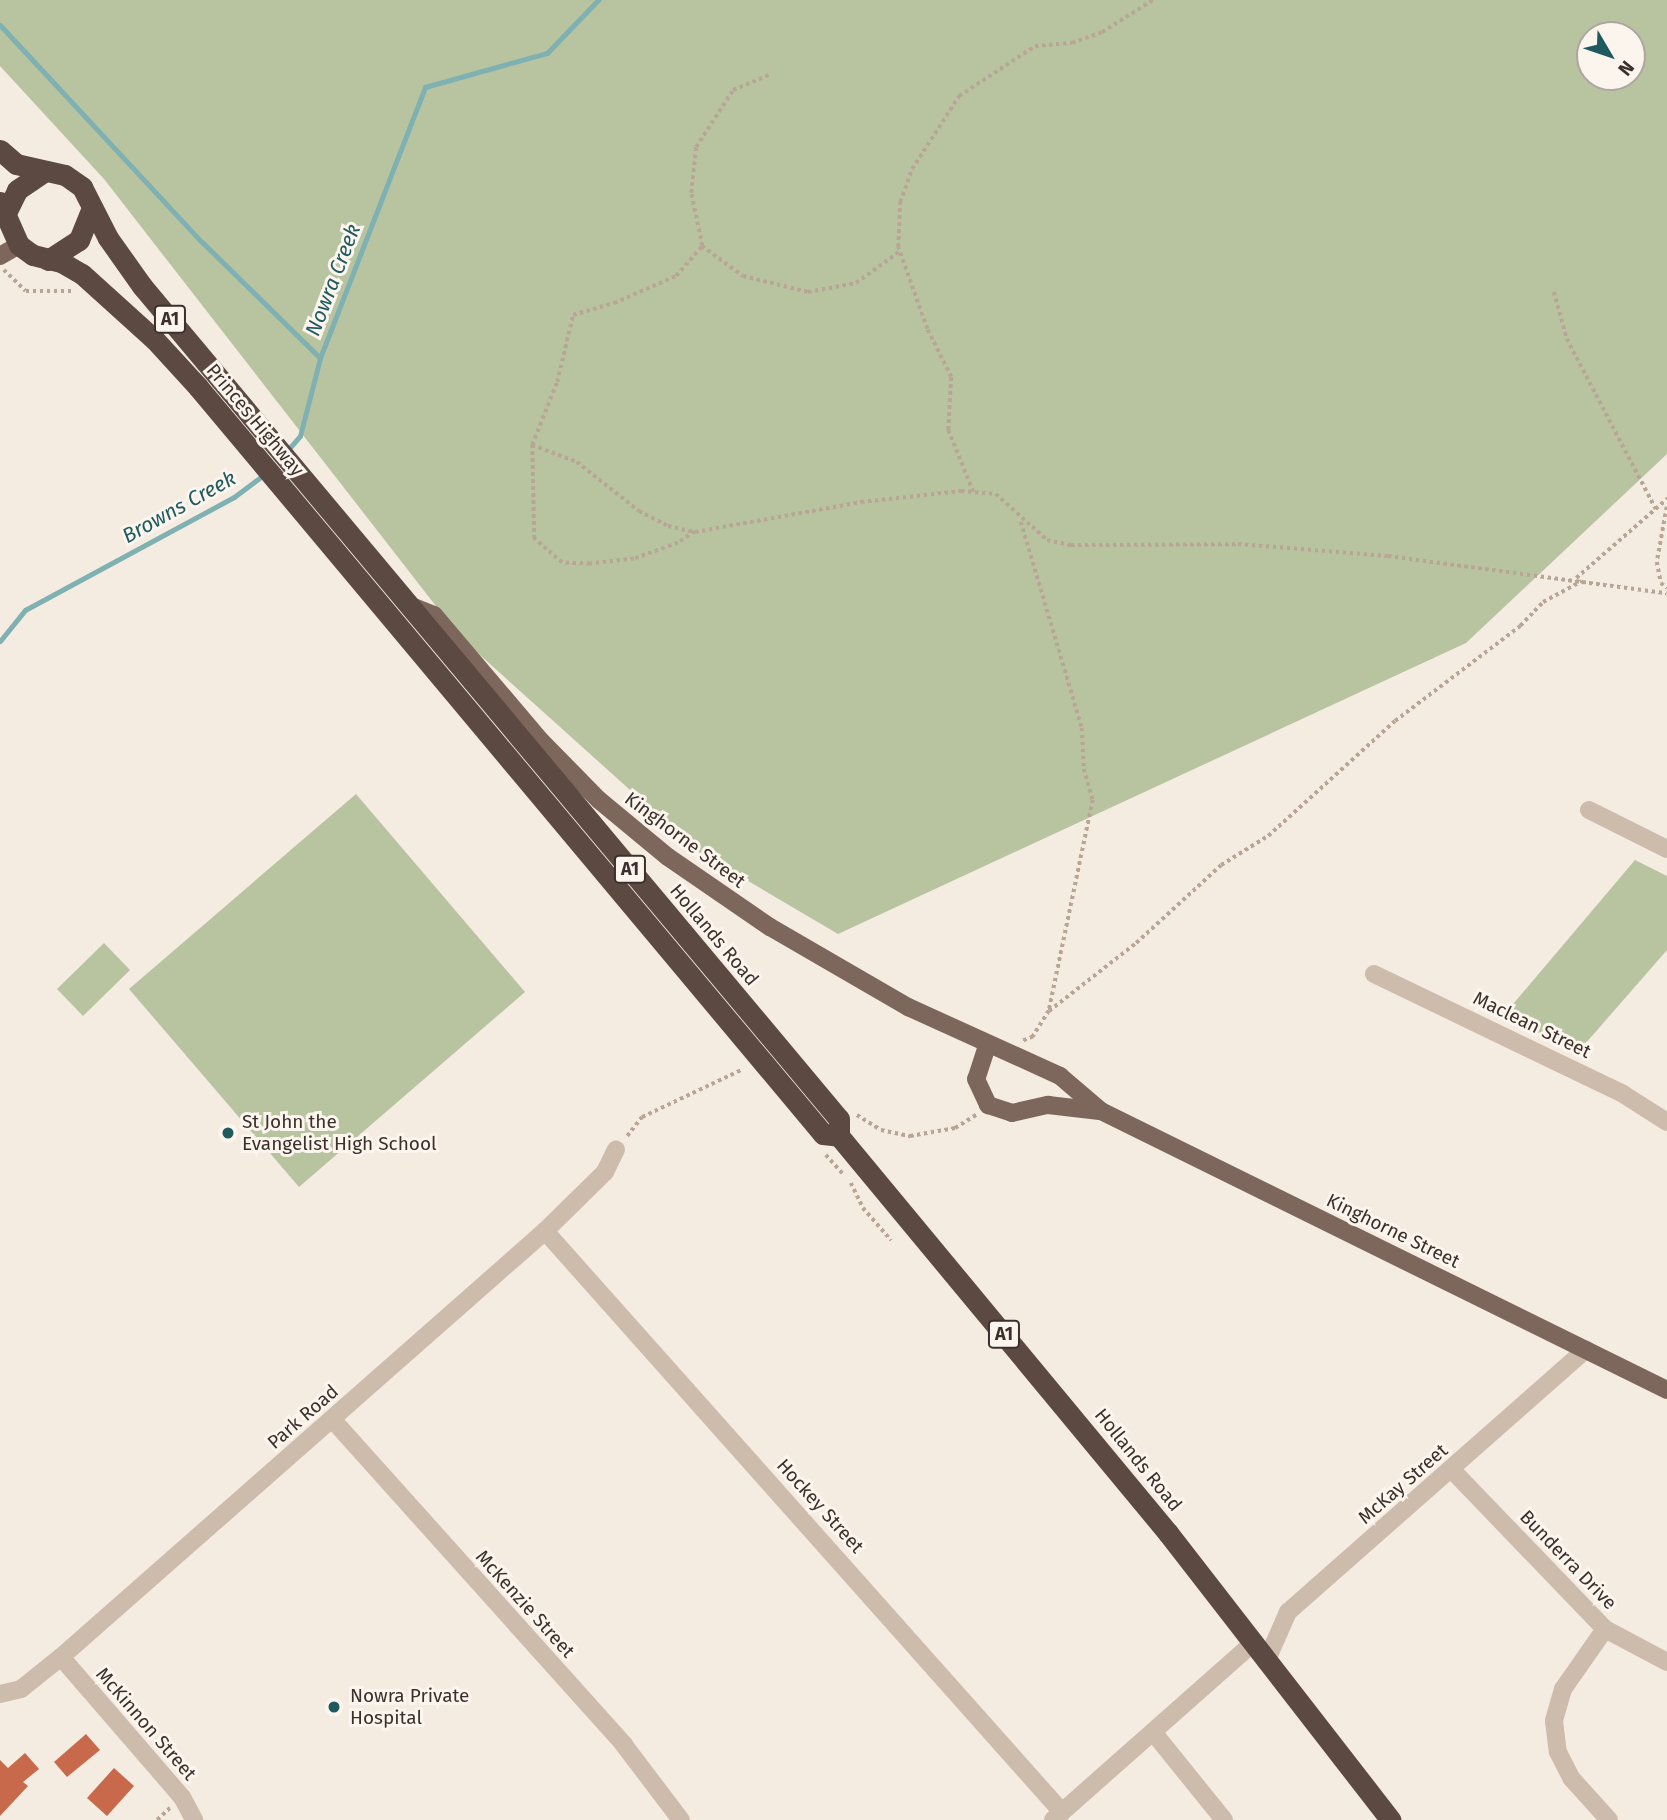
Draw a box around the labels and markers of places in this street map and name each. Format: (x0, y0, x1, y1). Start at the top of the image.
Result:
place label: St John the Evangelist High School (242, 1111, 437, 1155)
marker: St John the Evangelist High School (220, 1125, 236, 1141)
place label: Nowra Private Hospital (350, 1685, 469, 1729)
marker: Nowra Private Hospital (324, 1697, 344, 1717)

